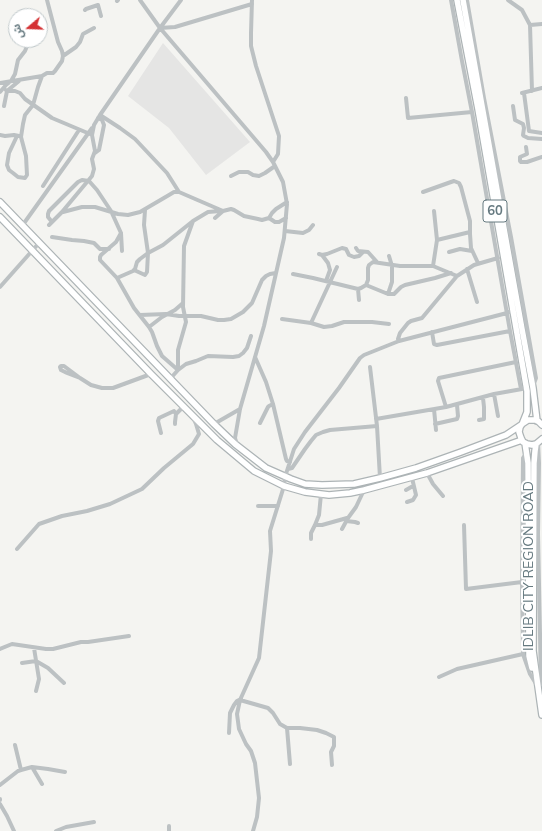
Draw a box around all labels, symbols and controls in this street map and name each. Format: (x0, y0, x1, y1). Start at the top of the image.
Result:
north arrow (8, 8, 48, 48)
text: ش (9, 22, 27, 41)
road number: 60 (483, 200, 507, 222)
street label: IDLIB CITY REGION ROAD (521, 481, 537, 651)

